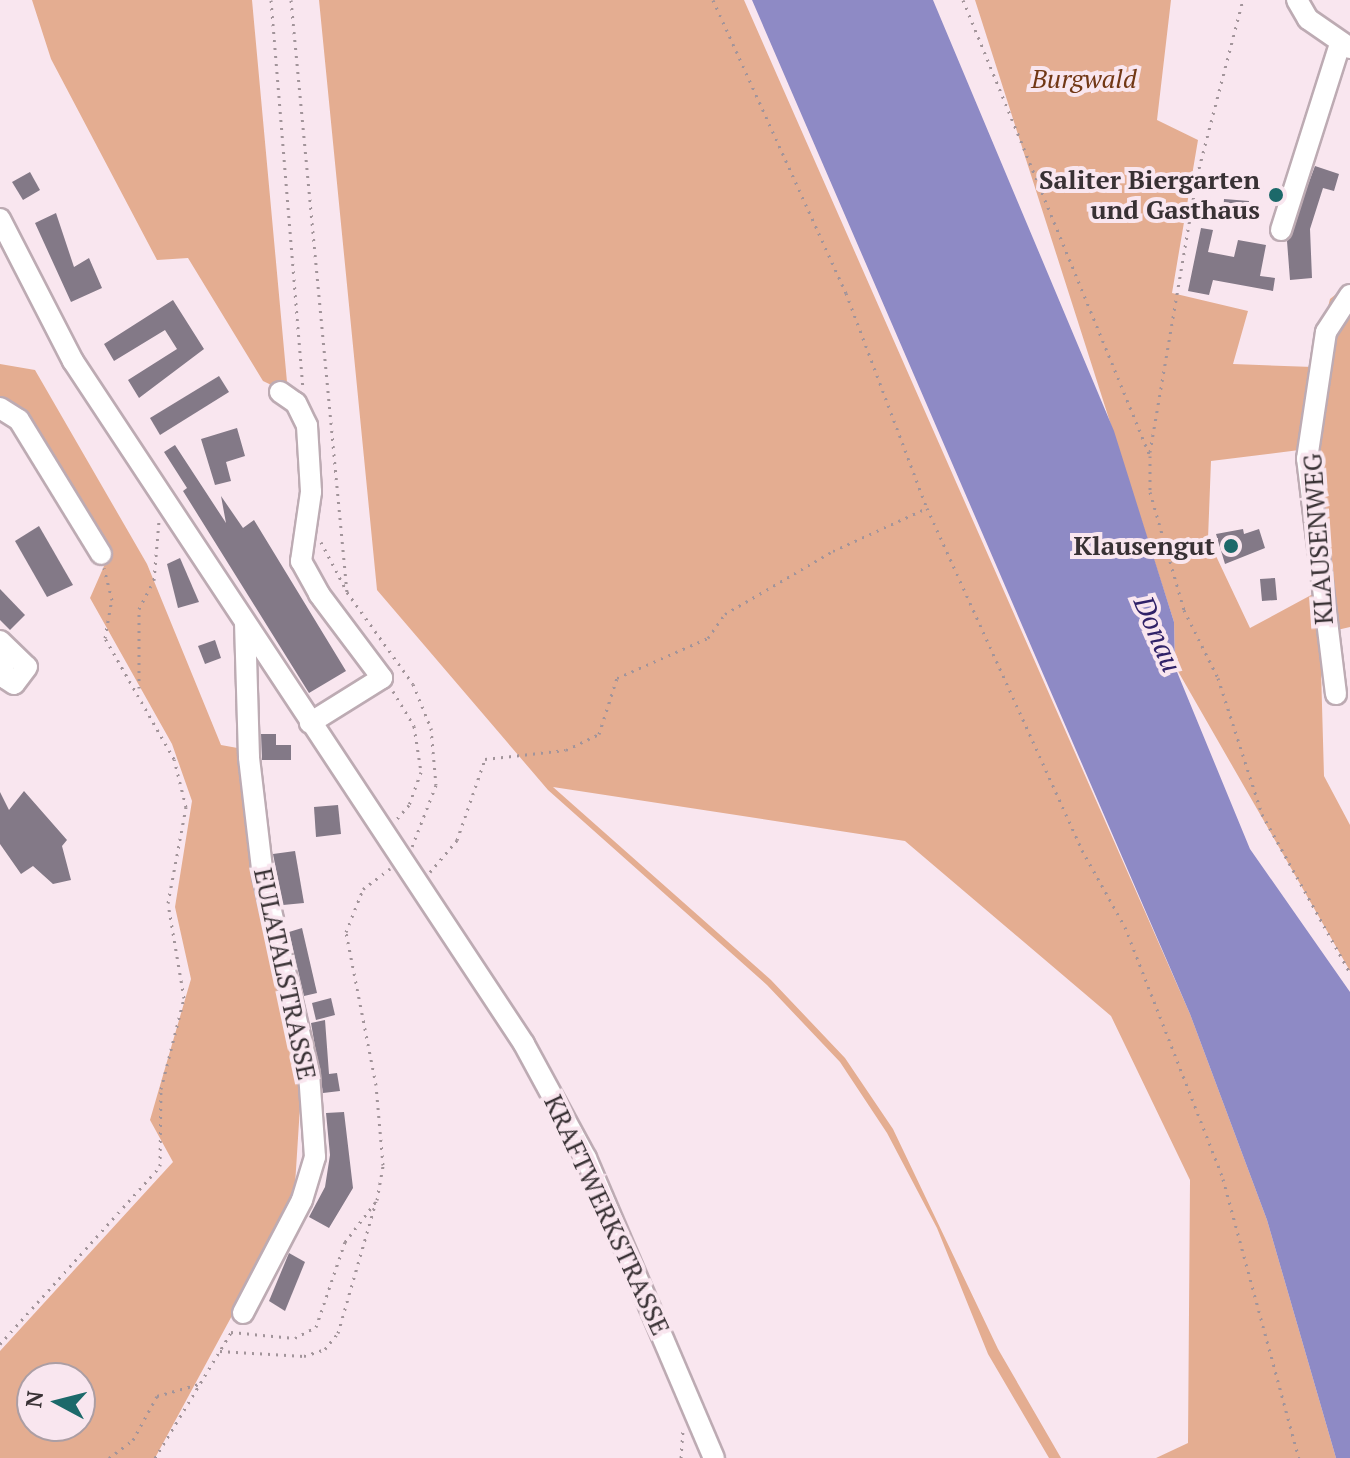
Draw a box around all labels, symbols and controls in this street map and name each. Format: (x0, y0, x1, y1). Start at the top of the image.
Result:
park label: Burgwald (1031, 63, 1137, 95)
place label: Saliter Biergarten und Gasthaus (1039, 164, 1260, 226)
marker: Saliter Biergarten und Gasthaus (1267, 186, 1285, 204)
street label: KLAUSENWEG (1296, 452, 1340, 626)
place label: Klausengut (1074, 530, 1215, 562)
marker: Klausengut (1222, 537, 1240, 555)
water label: Donau (1127, 591, 1189, 677)
street label: EULATALSTRASSE (247, 865, 323, 1083)
street label: KRAFTWERKSTRASSE (538, 1090, 676, 1340)
north arrow (16, 1362, 96, 1442)
text: N (18, 1389, 49, 1409)

